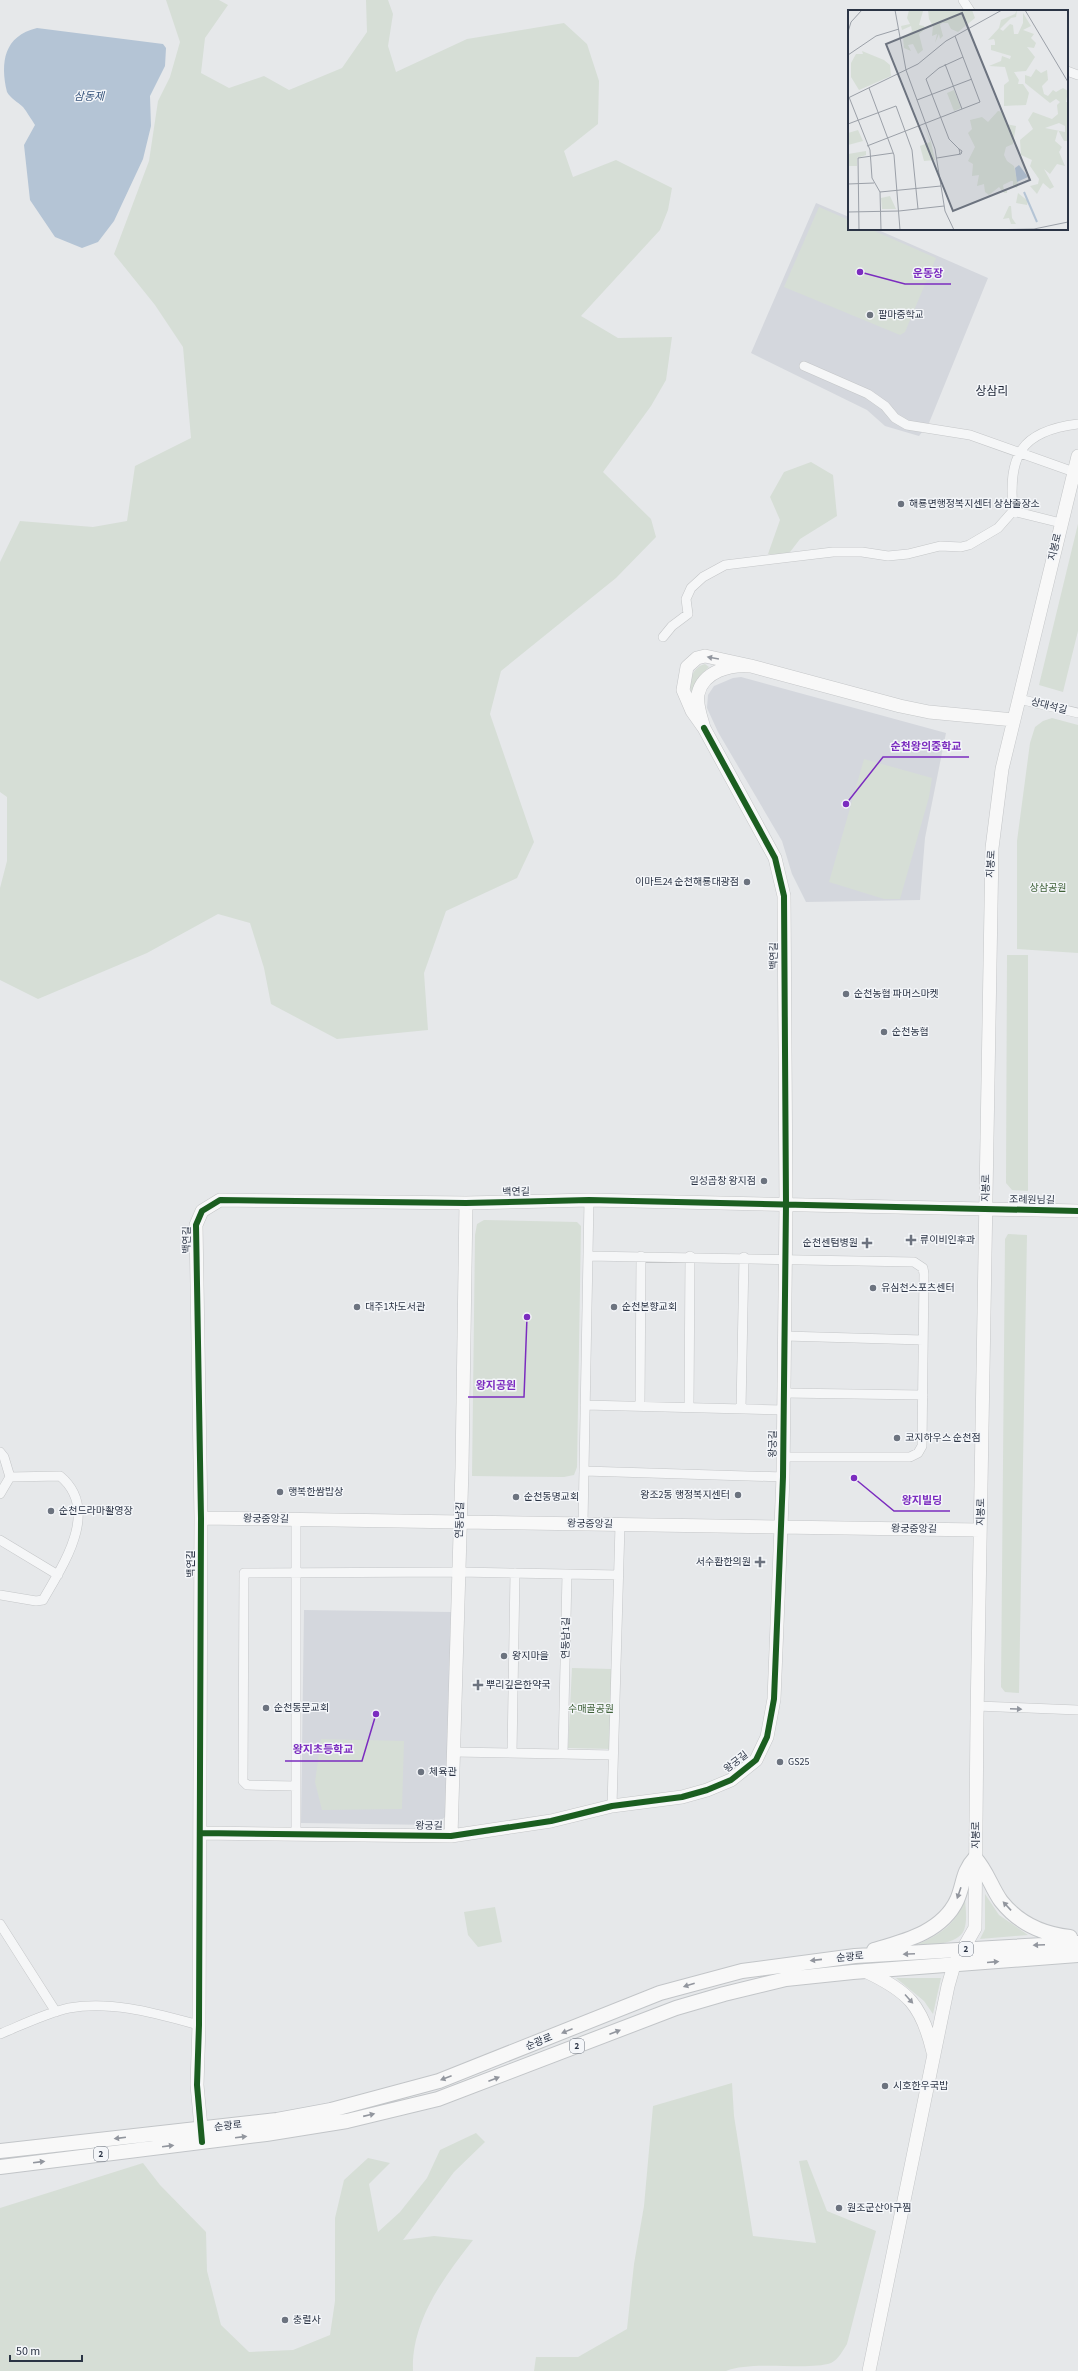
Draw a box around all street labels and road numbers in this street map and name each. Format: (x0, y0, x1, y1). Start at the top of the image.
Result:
street label: 지봉로 (1045, 532, 1065, 562)
street label: 상대석길 (1029, 695, 1069, 717)
street label: 지봉로 (983, 850, 999, 878)
street label: 백연길 (767, 942, 781, 970)
street label: 지봉로 (979, 1174, 993, 1202)
street label: 백연길 (502, 1185, 530, 1199)
street label: 조례원님길 (1009, 1193, 1055, 1207)
street label: 백연길 (180, 1226, 194, 1254)
street label: 왕궁길 (766, 1430, 780, 1458)
street label: 지봉로 (974, 1498, 988, 1526)
street label: 연동남길 (452, 1501, 468, 1539)
street label: 왕궁중앙길 (243, 1512, 289, 1526)
street label: 왕궁중앙길 (567, 1517, 613, 1531)
street label: 왕궁중앙길 (891, 1522, 937, 1536)
street label: 백연길 (184, 1550, 198, 1578)
street label: 연동남1길 (559, 1617, 573, 1659)
street label: 왕궁길 (721, 1748, 751, 1776)
street label: 왕궁길 (415, 1819, 443, 1833)
street label: 지봉로 (969, 1821, 983, 1849)
road number: 2 (959, 1942, 973, 1956)
street label: 순광로 (836, 1949, 864, 1965)
street label: 순광로 (524, 2030, 554, 2054)
road number: 2 (570, 2039, 584, 2053)
street label: 순광로 (214, 2118, 242, 2134)
road number: 2 (94, 2147, 108, 2161)

